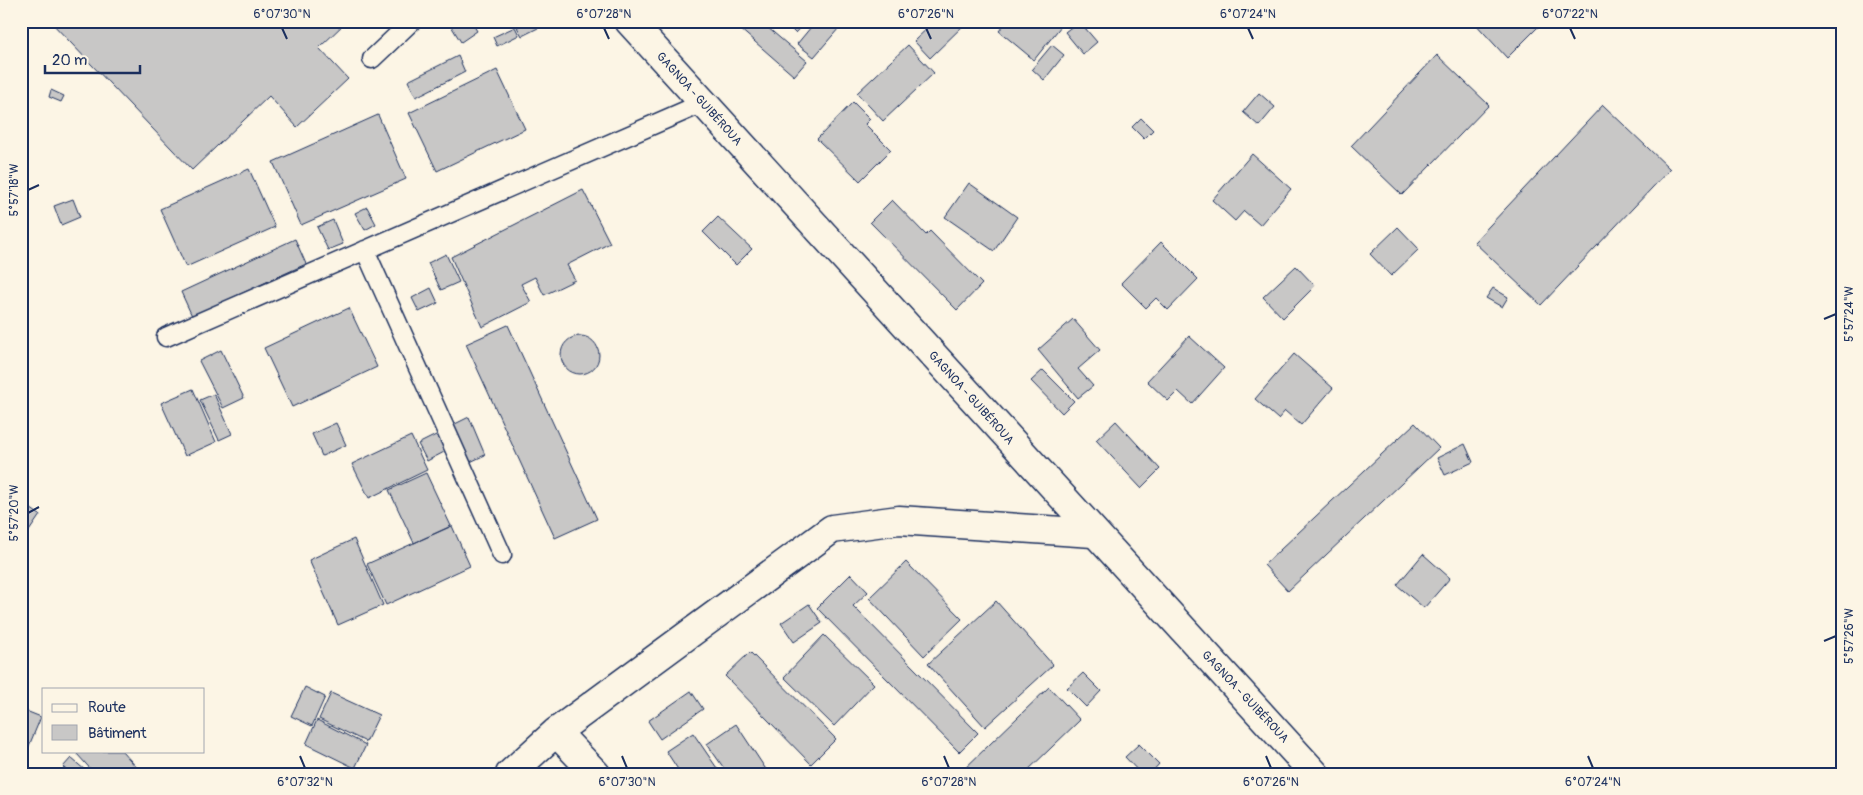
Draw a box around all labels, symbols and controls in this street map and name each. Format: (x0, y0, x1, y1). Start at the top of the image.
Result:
text: 6°07'30"N (253, 7, 311, 22)
text: 6°07'28"N (577, 7, 631, 22)
text: 6°07'26"N (898, 7, 954, 22)
text: 6°07'24"N (1220, 7, 1276, 22)
text: 6°07'22"N (1542, 7, 1598, 22)
scale bar (45, 42, 140, 74)
street label: GAGNOA - GUIBÉROUA (653, 48, 746, 149)
text: 20 m (52, 51, 87, 70)
text: 5°57'18"W (7, 164, 22, 216)
text: 5°57'24"W (1842, 286, 1857, 342)
street label: GAGNOA - GUIBÉROUA (925, 347, 1018, 448)
text: 5°57'20"W (7, 484, 22, 542)
text: 5°57'26"W (1842, 608, 1857, 664)
street label: GAGNOA - GUIBÉROUA (1198, 647, 1292, 746)
legend (42, 688, 205, 752)
text: Route (88, 698, 126, 717)
text: Bâtiment (88, 724, 148, 743)
text: 6°07'32"N (277, 775, 333, 790)
text: 6°07'30"N (598, 775, 656, 790)
text: 6°07'28"N (922, 775, 976, 790)
text: 6°07'26"N (1243, 775, 1299, 790)
text: 6°07'24"N (1565, 775, 1621, 790)

